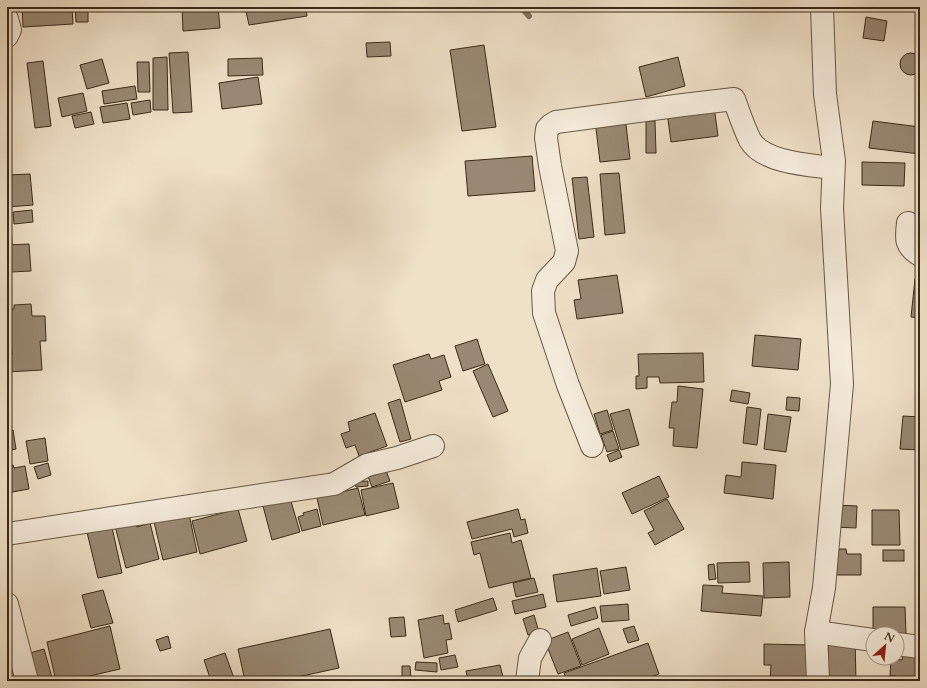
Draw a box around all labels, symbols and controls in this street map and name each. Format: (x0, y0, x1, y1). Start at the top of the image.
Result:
north arrow (865, 626, 905, 666)
text: N (882, 629, 897, 647)

